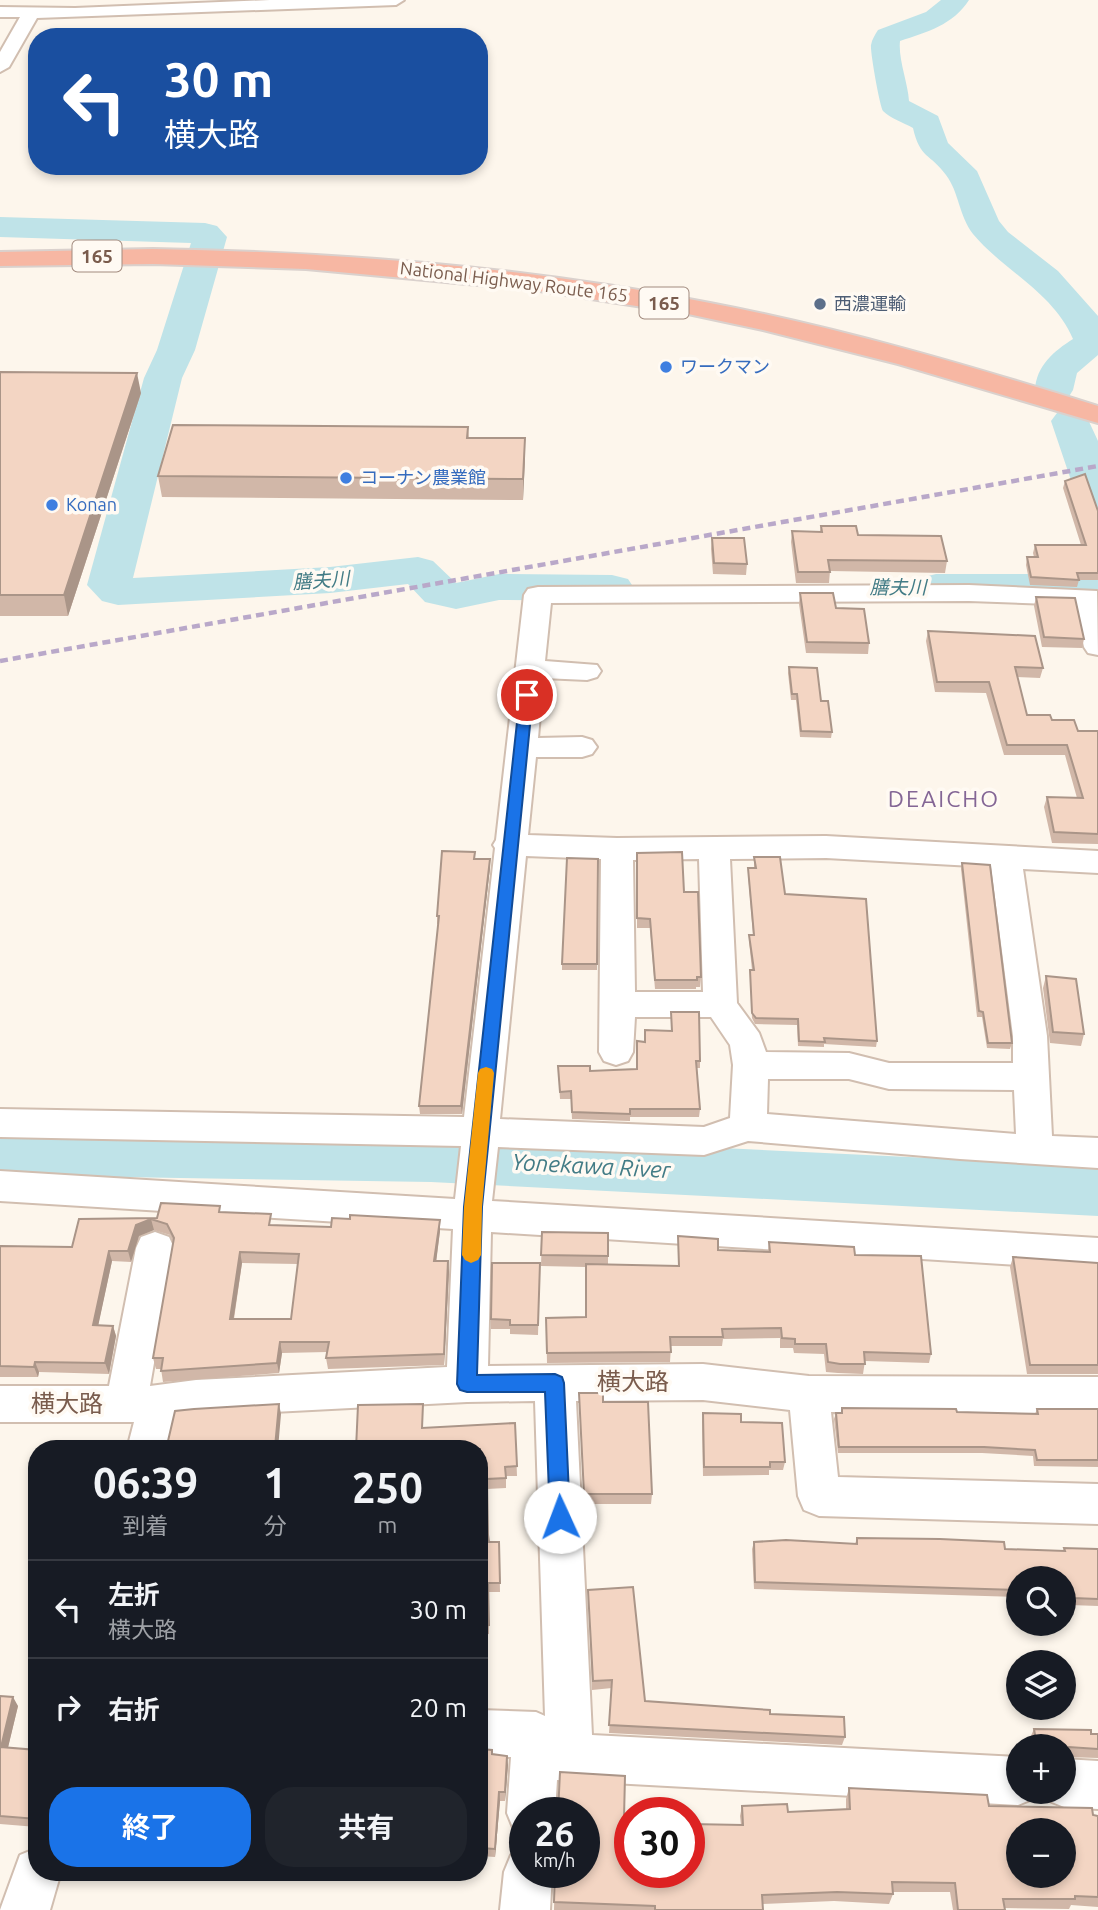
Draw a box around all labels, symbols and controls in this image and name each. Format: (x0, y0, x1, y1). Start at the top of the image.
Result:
text: 30 m (164, 51, 273, 106)
icon: left (49, 56, 140, 147)
text: 横大路 (164, 116, 260, 152)
road number: 165 (72, 240, 122, 272)
street label: National Highway Route 165 (399, 257, 629, 305)
road number: 165 (640, 288, 688, 318)
place label: 西濃運輸 (834, 293, 906, 313)
marker: 西濃運輸 (812, 296, 828, 312)
place label: ワークマン (680, 356, 770, 376)
marker: ワークマン (658, 359, 674, 375)
place label: コーナン農業館 (360, 467, 486, 487)
marker: コーナン農業館 (338, 470, 354, 486)
place label: Konan (66, 494, 117, 514)
marker: Konan (44, 497, 60, 513)
water label: 膳夫川 (292, 567, 352, 593)
water label: 膳夫川 (869, 576, 928, 598)
pin (497, 665, 557, 725)
icon: arrive (508, 676, 546, 714)
district label: DEAICHO (888, 786, 1000, 811)
water label: Yonekawa River (511, 1149, 672, 1182)
street label: 横大路 (597, 1368, 669, 1395)
street label: 横大路 (31, 1390, 103, 1417)
text: 06:39 (93, 1459, 198, 1506)
text: 1 (263, 1459, 287, 1506)
text: 250 (352, 1464, 423, 1511)
position arrow (523, 1480, 597, 1554)
text: m (378, 1512, 397, 1537)
text: 到着 (123, 1513, 169, 1538)
text: 分 (264, 1513, 287, 1538)
map controls (1006, 1566, 1076, 1888)
button: search (1006, 1566, 1076, 1636)
text: 左折 (108, 1580, 160, 1609)
icon: left (49, 1590, 87, 1628)
text: 30 m (409, 1595, 467, 1624)
text: 横大路 (108, 1617, 177, 1642)
button: layers (1006, 1650, 1076, 1720)
icon: right (49, 1688, 87, 1726)
text: 20 m (409, 1693, 467, 1722)
text: 右折 (108, 1695, 160, 1724)
button: + (1006, 1734, 1076, 1804)
button: 終了 (49, 1787, 251, 1867)
button: 共有 (265, 1787, 467, 1867)
speed limit sign: 30 (614, 1797, 705, 1888)
text: 26 (535, 1813, 574, 1853)
button: − (1006, 1818, 1076, 1888)
text: km/h (534, 1850, 575, 1870)

